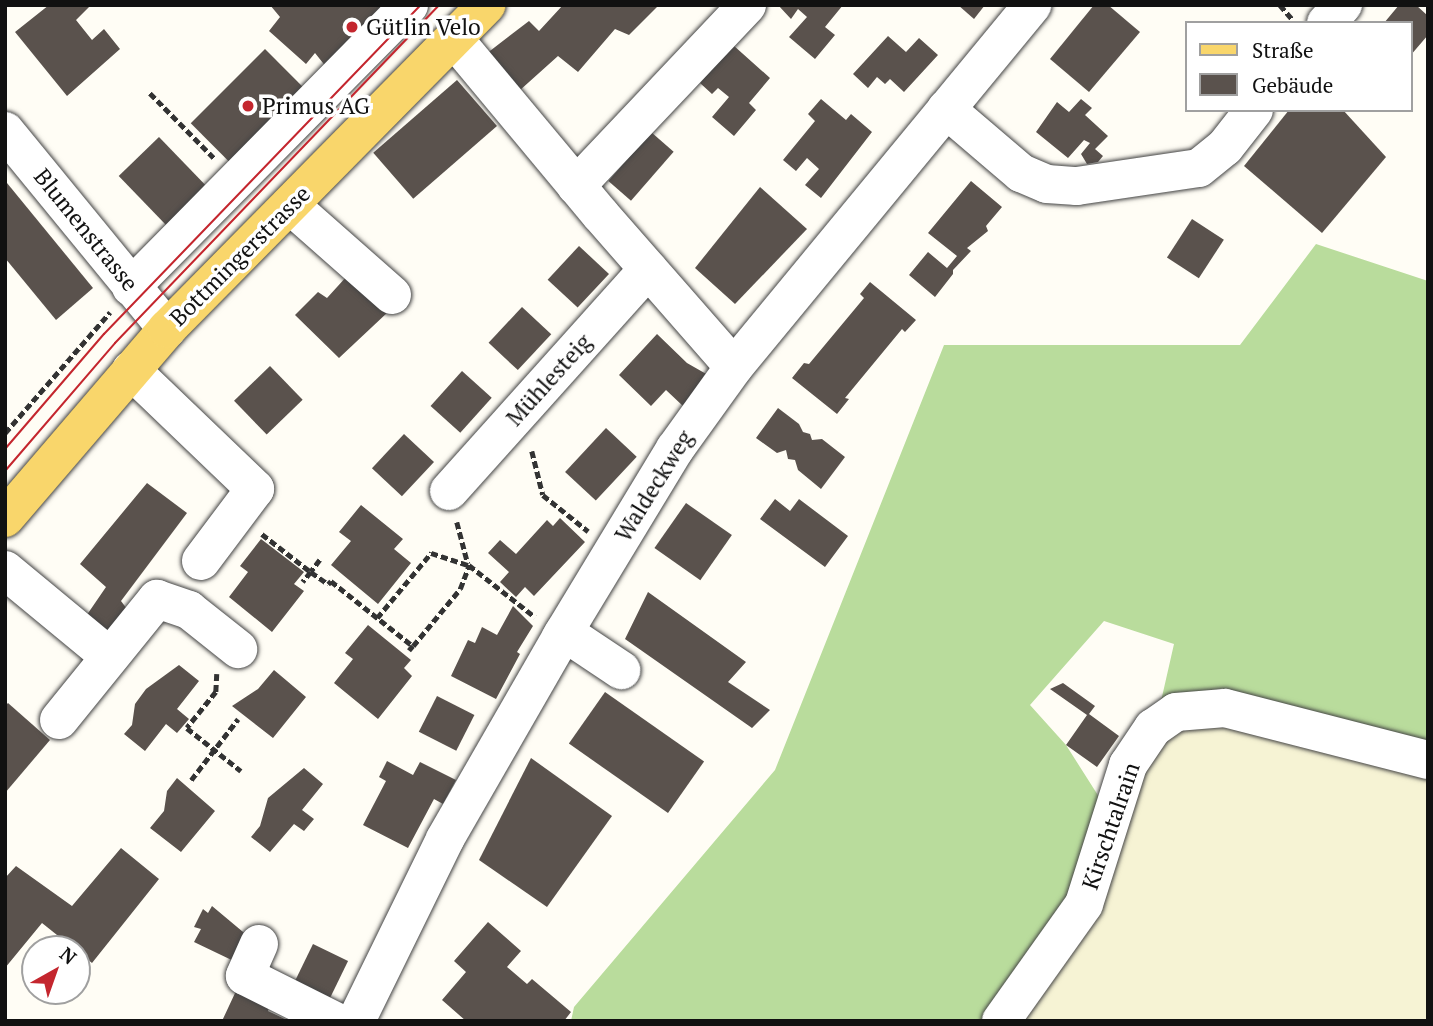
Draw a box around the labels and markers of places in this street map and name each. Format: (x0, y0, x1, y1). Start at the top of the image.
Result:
place label: Gütlin Velo (366, 13, 482, 41)
marker: Gütlin Velo (344, 19, 360, 35)
place label: Primus AG (262, 92, 370, 120)
marker: Primus AG (240, 98, 256, 114)

